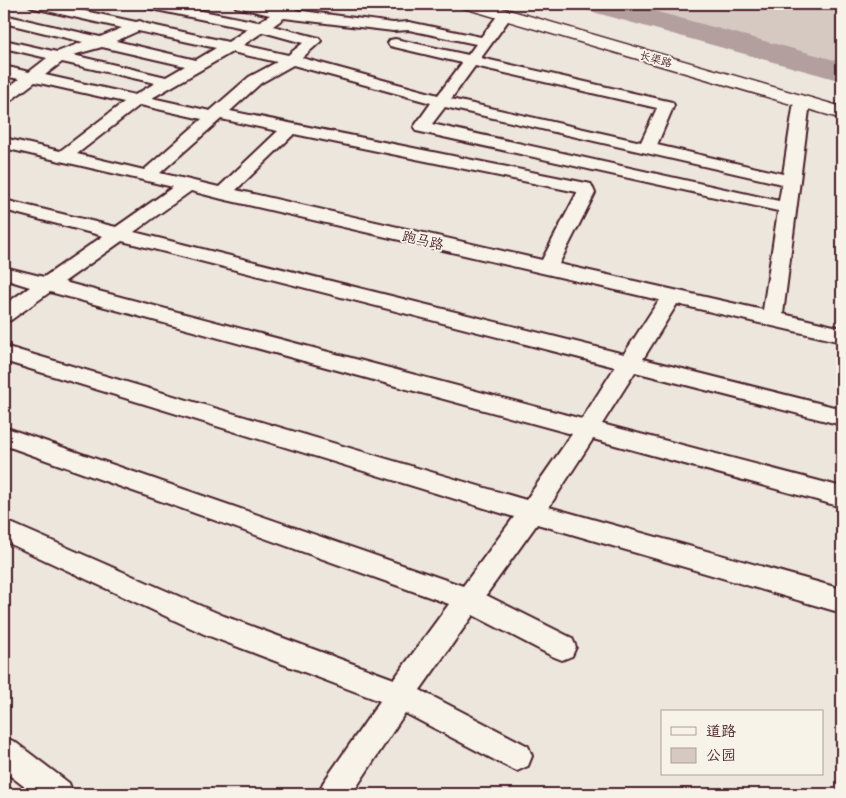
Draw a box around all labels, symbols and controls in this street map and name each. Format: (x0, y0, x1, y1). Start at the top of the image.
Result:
street label: 长渠路 (637, 47, 674, 73)
street label: 跑马路 (400, 226, 446, 256)
legend (661, 710, 824, 776)
text: 道路 (706, 720, 736, 744)
text: 公园 (706, 744, 736, 768)

